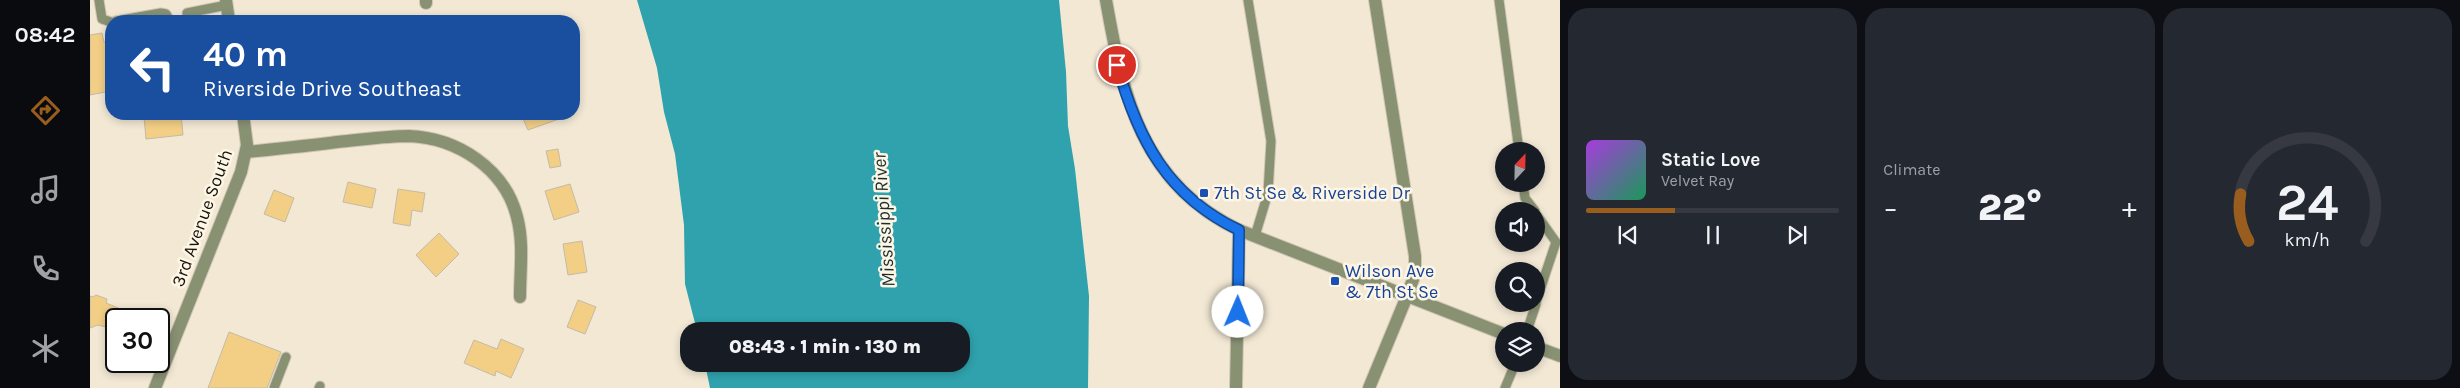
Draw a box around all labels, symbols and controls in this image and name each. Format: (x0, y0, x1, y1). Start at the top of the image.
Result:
text: 08:42 (15, 22, 75, 48)
text: 40 m (203, 34, 288, 75)
icon: left (120, 35, 185, 100)
pin (1096, 44, 1138, 86)
icon: arrive (1103, 51, 1131, 79)
text: Riverside Drive Southeast (203, 76, 461, 102)
icon: directions (28, 93, 63, 128)
north arrow (1495, 142, 1545, 192)
map controls (1495, 142, 1545, 372)
street label: 3rd Avenue South (167, 146, 237, 290)
text: Static Love (1661, 149, 1760, 171)
water label: Mississippi River (868, 151, 900, 288)
text: Climate (1883, 160, 1940, 179)
text: Velvet Ray (1661, 171, 1734, 190)
icon: music (28, 172, 63, 207)
text: 24 (2276, 172, 2339, 233)
place label: 7th St Se & Riverside Dr (1214, 182, 1410, 204)
text: 22° (1978, 185, 2042, 230)
marker: 7th St Se & Riverside Dr (1198, 187, 1210, 199)
text: − (1883, 191, 1898, 224)
text: + (2122, 191, 2137, 224)
button: sound (1495, 202, 1545, 252)
icon: previous (1614, 221, 1642, 249)
icon: pause (1699, 221, 1727, 249)
icon: next (1783, 221, 1811, 249)
text: km/h (2285, 230, 2330, 251)
icon: phone (28, 251, 63, 286)
place label: Wilson Ave & 7th St Se (1345, 260, 1438, 303)
button: search (1495, 262, 1545, 312)
marker: Wilson Ave & 7th St Se (1329, 275, 1341, 287)
position arrow (1211, 285, 1263, 337)
speed limit sign: 30 (105, 308, 170, 373)
button: layers (1495, 322, 1545, 372)
icon: climate (28, 331, 63, 366)
text: 08:43 · 1 min · 130 m (729, 336, 921, 358)

